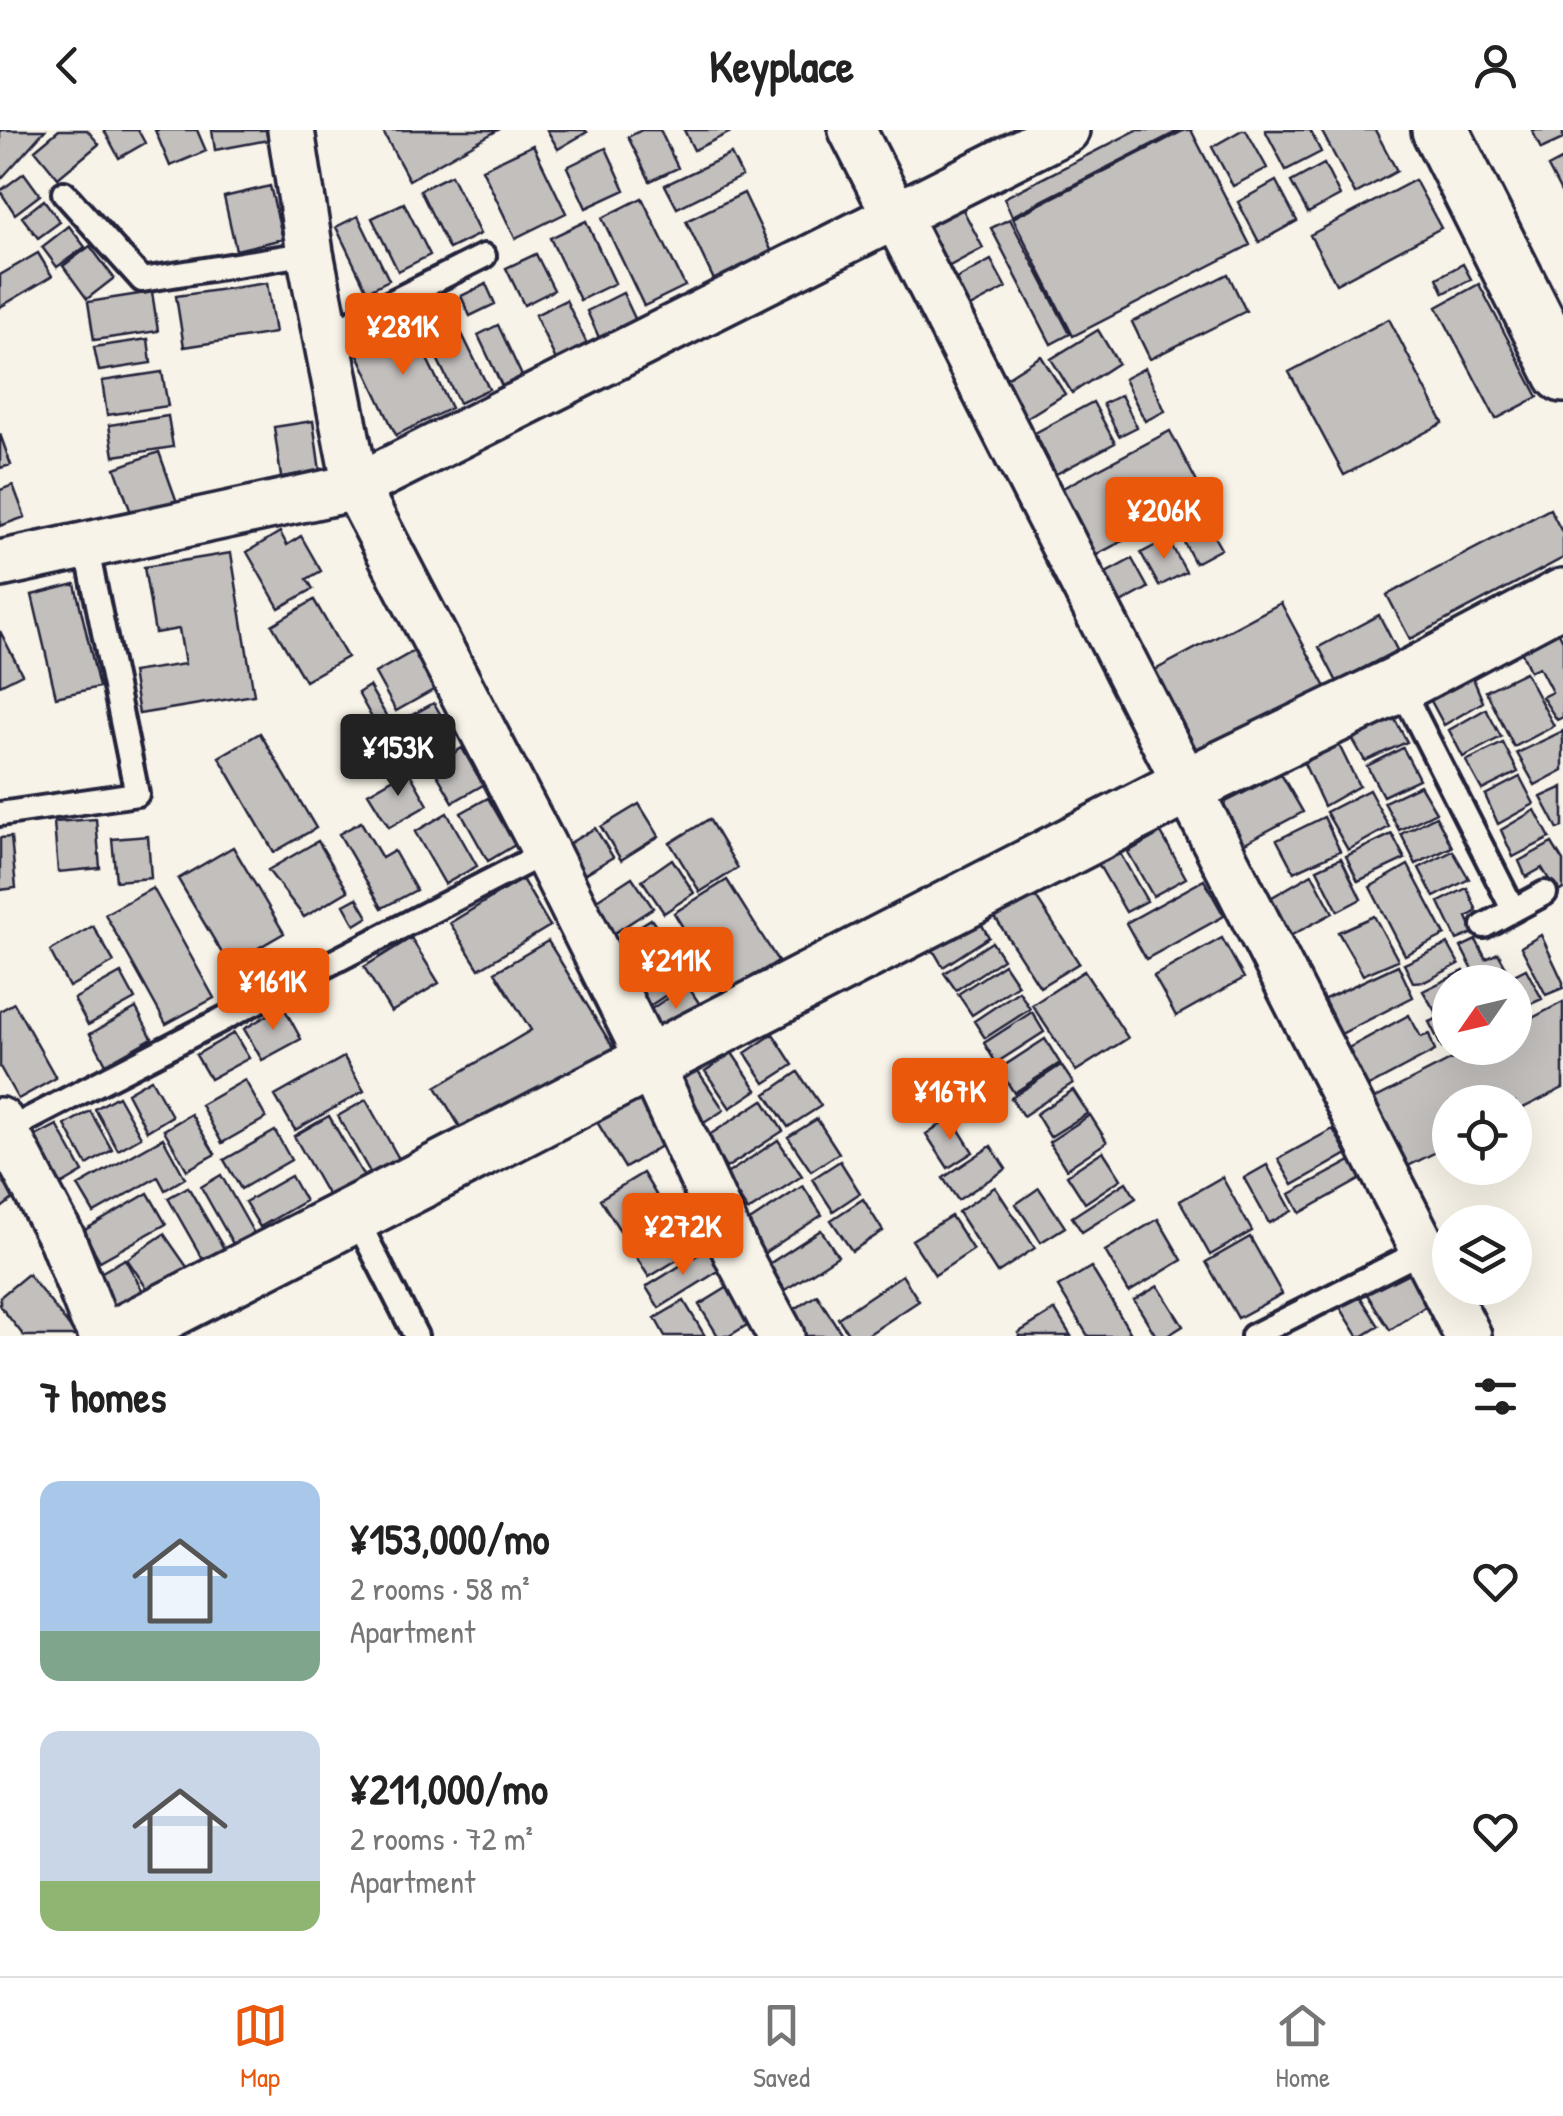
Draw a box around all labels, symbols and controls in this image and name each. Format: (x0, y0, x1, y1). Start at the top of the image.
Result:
text: Keyplace (709, 35, 854, 96)
icon: back (40, 38, 95, 93)
icon: person (1468, 38, 1523, 93)
pin: ¥281K (333, 293, 473, 378)
text: ¥281K (367, 304, 439, 347)
pin: ¥206K (1094, 477, 1234, 562)
text: ¥206K (1127, 488, 1201, 531)
pin: ¥153K (328, 714, 468, 799)
text: ¥153K (362, 725, 434, 768)
pin: ¥211K (606, 927, 746, 1012)
text: ¥211K (641, 938, 711, 981)
pin: ¥161K (203, 948, 343, 1033)
text: ¥161K (239, 959, 307, 1002)
north arrow (1432, 965, 1532, 1065)
map controls (1432, 965, 1532, 1305)
pin: ¥167K (880, 1058, 1020, 1143)
text: ¥167K (914, 1069, 986, 1112)
button: locate (1432, 1085, 1532, 1185)
pin: ¥272K (613, 1193, 753, 1278)
text: ¥272K (644, 1204, 722, 1247)
button: layers (1432, 1205, 1532, 1305)
text: 7 homes (40, 1368, 166, 1425)
icon: filters (1468, 1369, 1523, 1424)
text: ¥153,000/mo (350, 1510, 550, 1567)
icon: home (120, 1521, 240, 1641)
icon: heart (1468, 1554, 1523, 1609)
text: 2 rooms · 58 m² (350, 1567, 530, 1610)
text: Apartment (350, 1610, 475, 1653)
text: ¥211,000/mo (350, 1760, 548, 1817)
icon: home (120, 1771, 240, 1891)
icon: heart (1468, 1804, 1523, 1859)
text: 2 rooms · 72 m² (350, 1817, 533, 1860)
text: Apartment (350, 1860, 475, 1903)
tab: Map (233, 1998, 288, 2096)
tab: Saved (753, 1998, 810, 2096)
tab: Home (1275, 1998, 1330, 2096)

